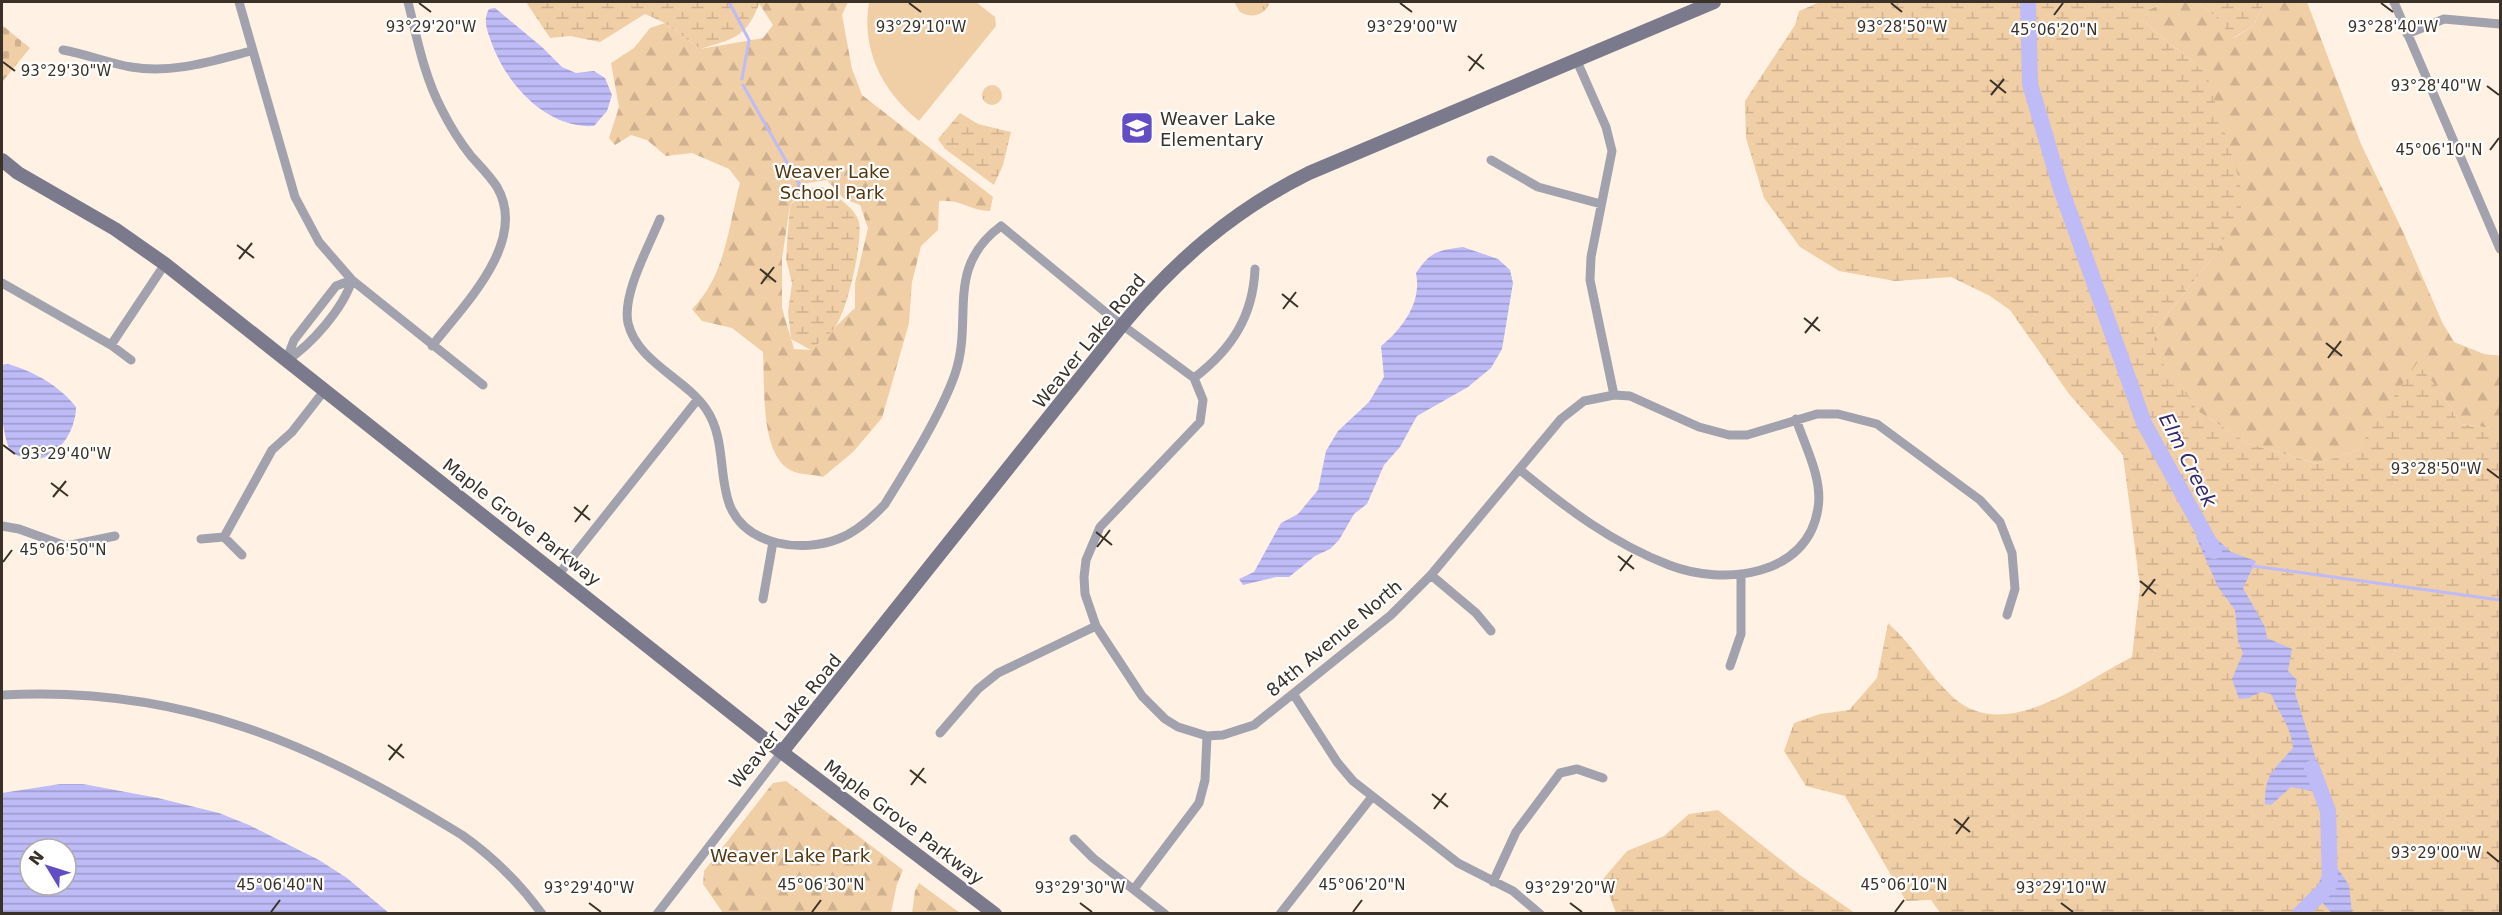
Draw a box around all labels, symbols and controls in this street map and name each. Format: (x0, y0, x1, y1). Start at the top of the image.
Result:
text: 93°29'20"W (386, 18, 476, 36)
text: 93°29'10"W (876, 18, 966, 36)
text: 93°29'00"W (1367, 18, 1457, 36)
text: 93°28'50"W (1857, 18, 1947, 36)
text: 93°28'40"W (2348, 18, 2438, 36)
text: 45°06'20"N (2010, 21, 2098, 39)
text: 93°29'30"W (21, 62, 111, 80)
text: 93°28'40"W (2391, 77, 2481, 95)
place label: Weaver Lake Elementary (1160, 108, 1276, 150)
school or university icon: Weaver Lake Elementary (1119, 110, 1155, 146)
text: 45°06'10"N (2395, 141, 2483, 159)
park label: Weaver Lake School Park (774, 161, 890, 203)
street label: Weaver Lake Road (1028, 270, 1150, 412)
water label: Elm Creek (2154, 409, 2223, 512)
text: 93°29'40"W (21, 445, 111, 463)
street label: Maple Grove Parkway (439, 454, 605, 590)
text: 93°28'50"W (2391, 460, 2481, 478)
text: 45°06'50"N (19, 541, 107, 559)
street label: 84th Avenue North (1262, 575, 1406, 701)
street label: Weaver Lake Road (724, 650, 846, 792)
street label: Maple Grove Parkway (820, 755, 988, 889)
north arrow (18, 837, 78, 897)
text: 93°29'00"W (2391, 844, 2481, 862)
park label: Weaver Lake Park (710, 845, 871, 866)
text: N (25, 847, 48, 869)
text: 45°06'40"N (236, 876, 324, 894)
text: 45°06'30"N (777, 876, 865, 894)
text: 45°06'20"N (1318, 876, 1406, 894)
text: 45°06'10"N (1860, 876, 1948, 894)
text: 93°29'40"W (544, 879, 634, 897)
text: 93°29'30"W (1035, 879, 1125, 897)
text: 93°29'20"W (1525, 879, 1615, 897)
text: 93°29'10"W (2016, 879, 2106, 897)

